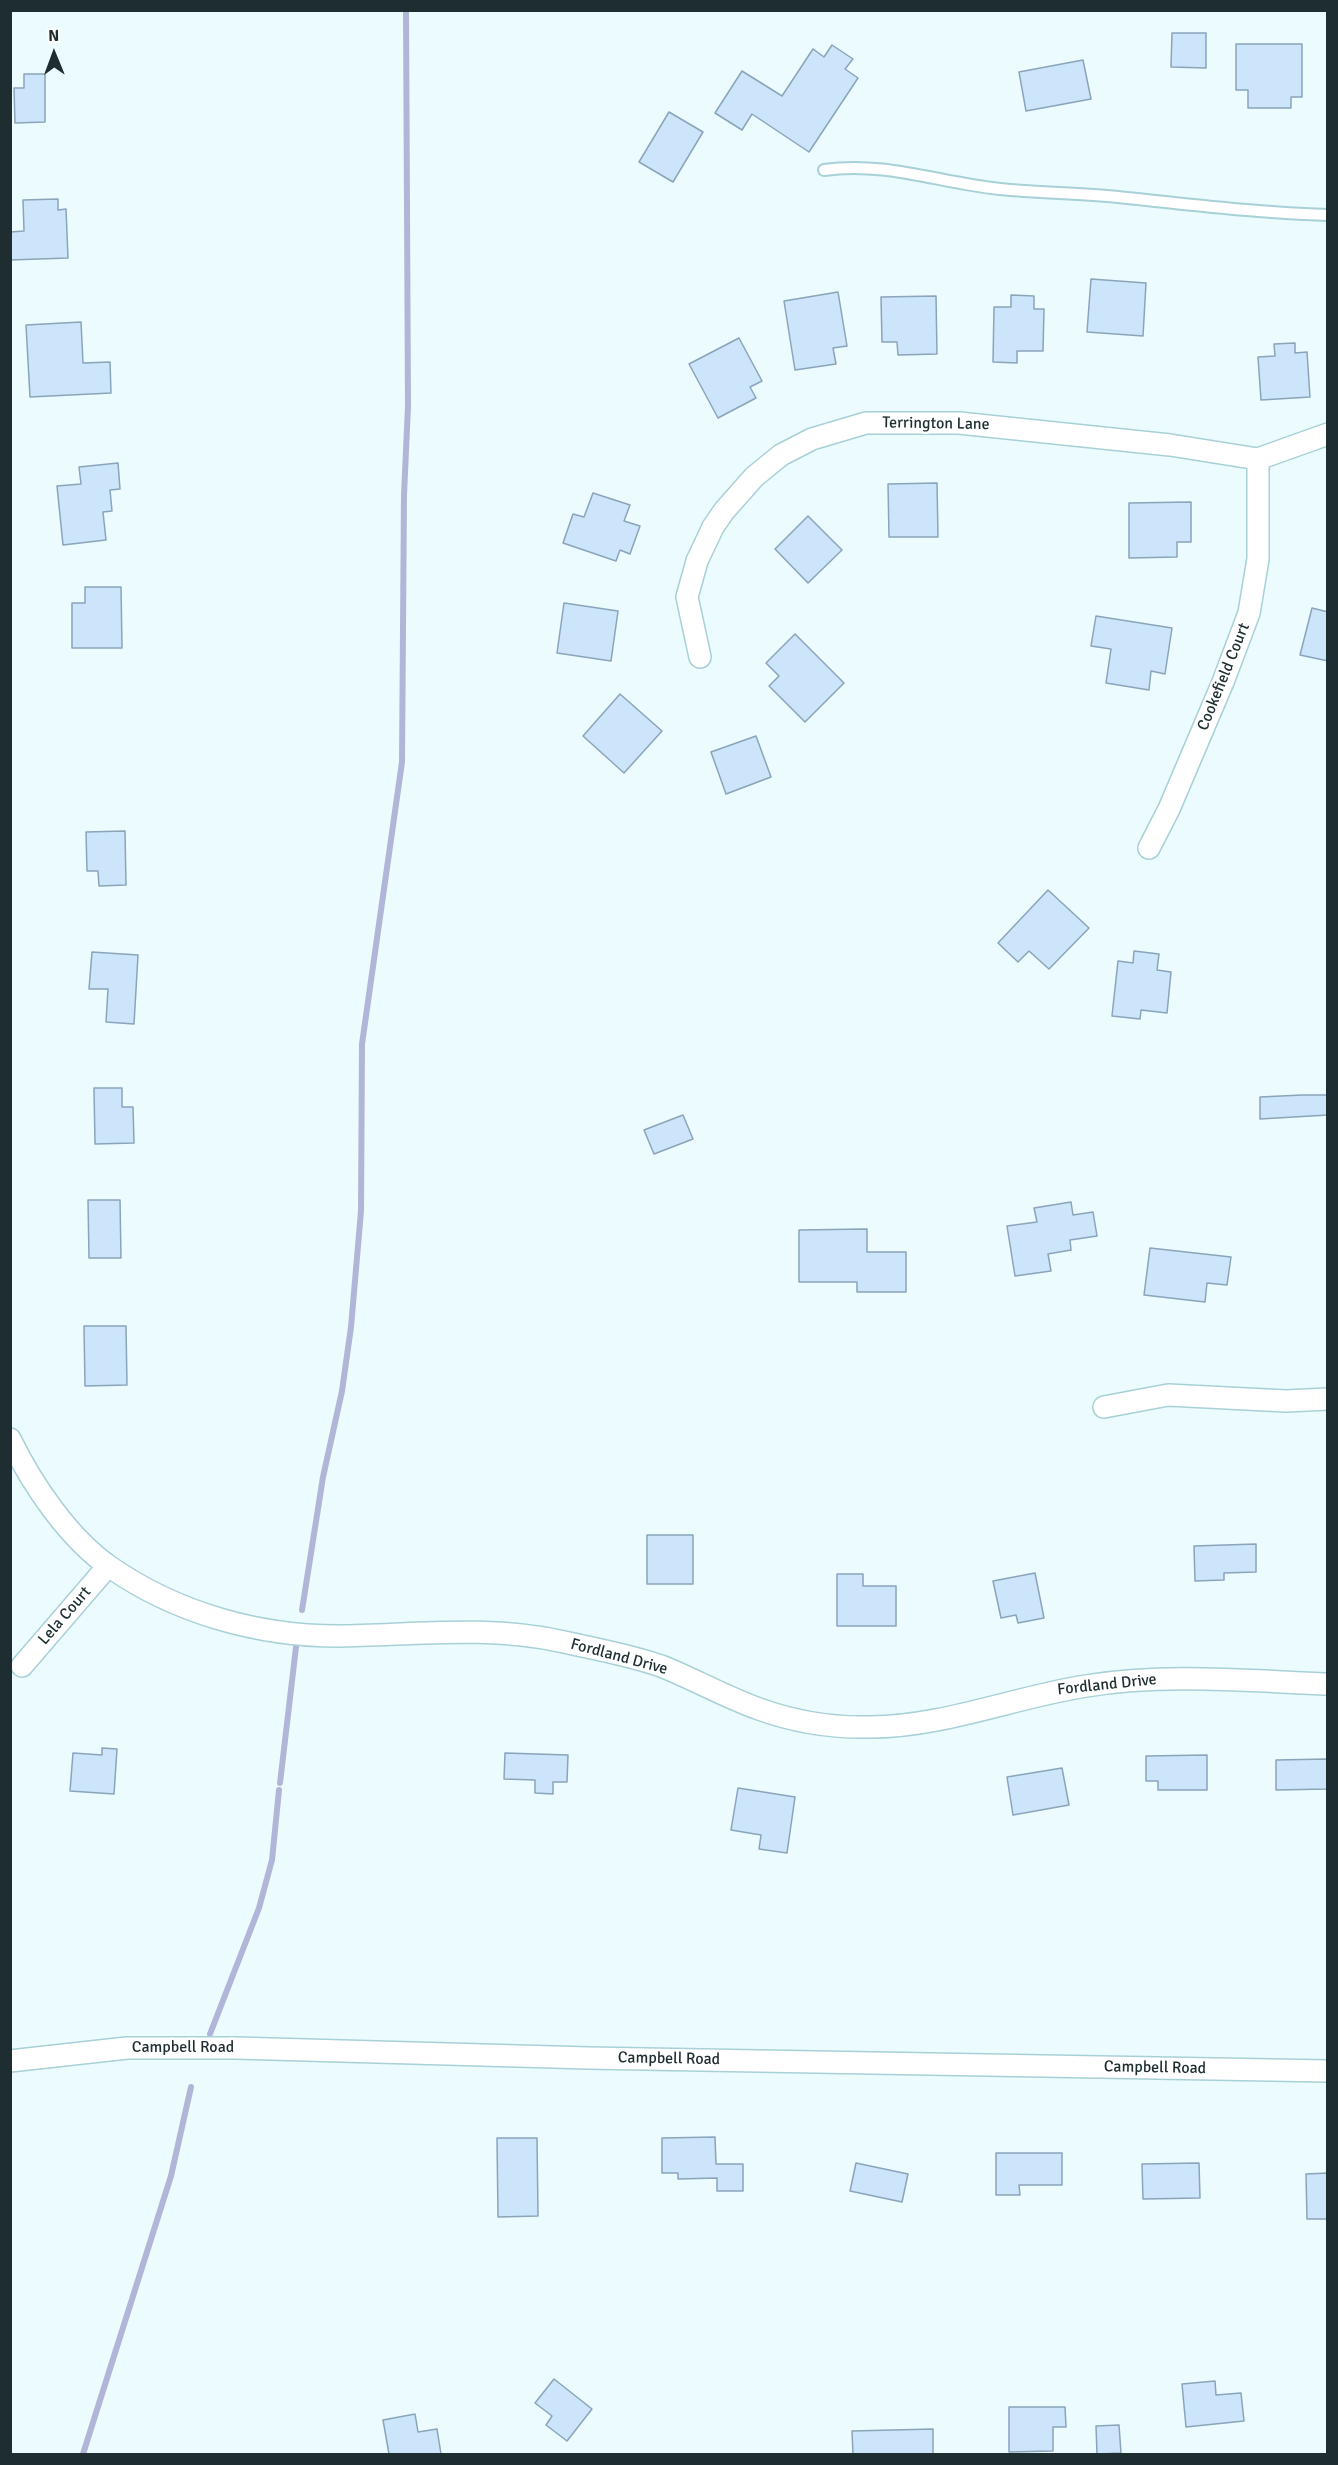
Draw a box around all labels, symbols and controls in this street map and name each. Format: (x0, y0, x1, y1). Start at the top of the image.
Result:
north arrow (24, 24, 84, 84)
text: N (48, 26, 59, 46)
street label: Terrington Lane (882, 413, 990, 435)
street label: Cookefield Court (1194, 620, 1254, 734)
street label: Lela Court (35, 1583, 95, 1649)
street label: Fordland Drive (568, 1635, 670, 1679)
street label: Fordland Drive (1056, 1670, 1158, 1700)
street label: Campbell Road (132, 2038, 234, 2058)
street label: Campbell Road (618, 2049, 720, 2069)
street label: Campbell Road (1104, 2058, 1206, 2078)

